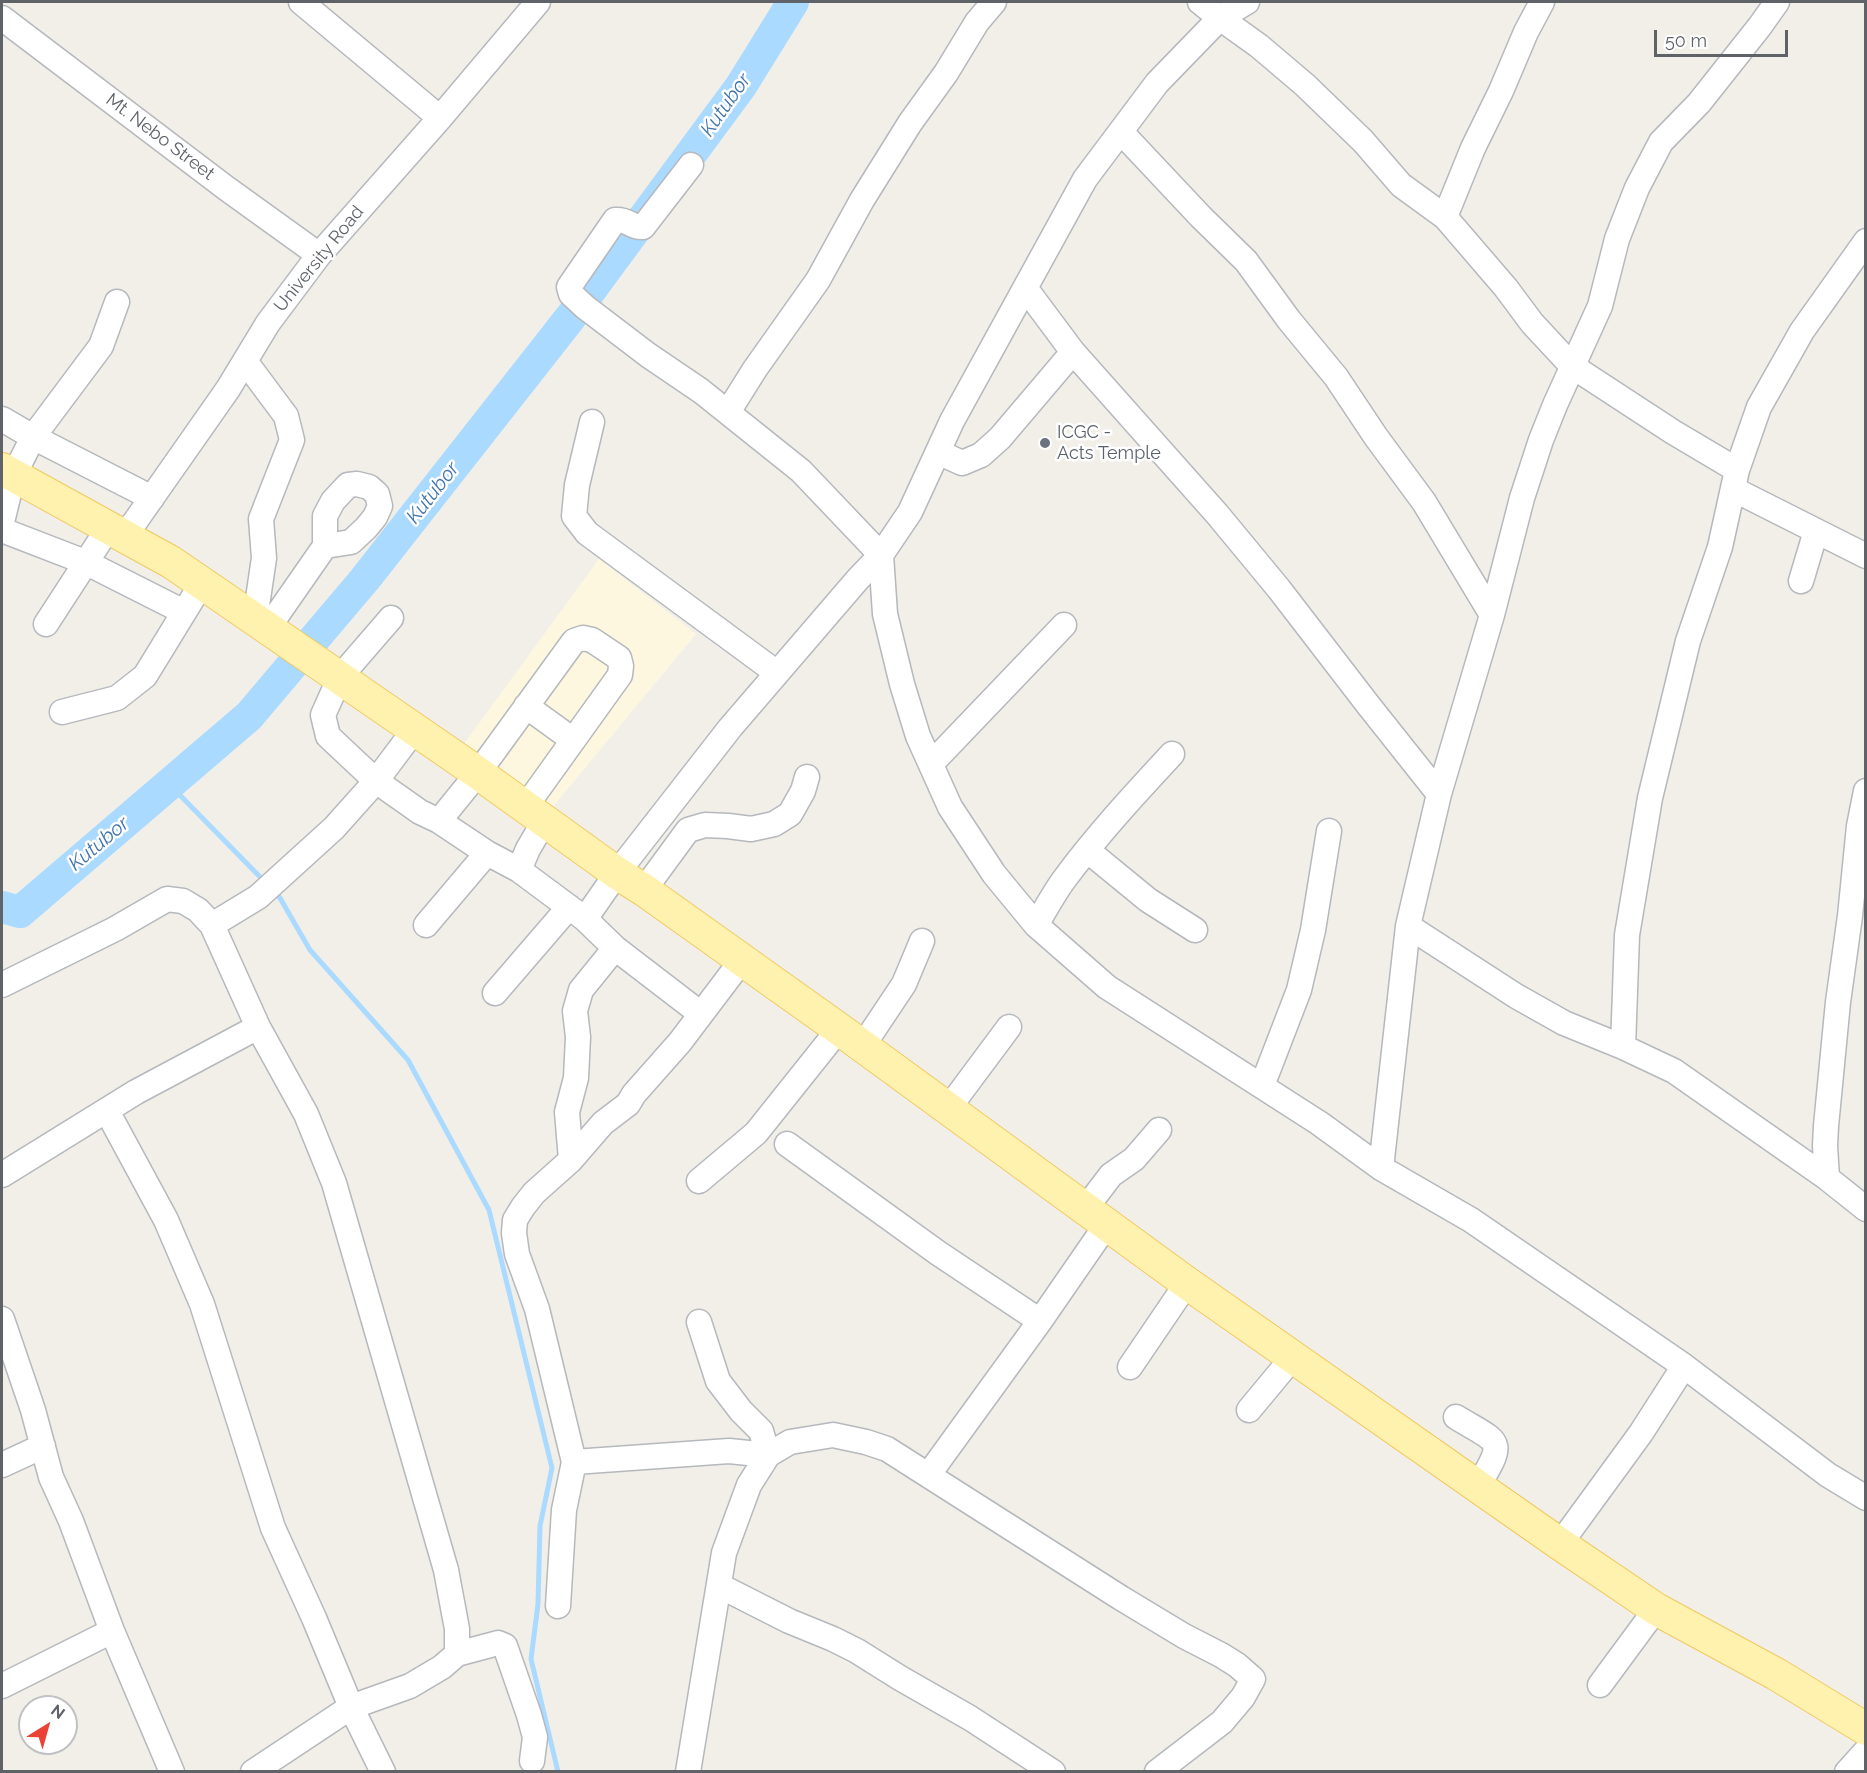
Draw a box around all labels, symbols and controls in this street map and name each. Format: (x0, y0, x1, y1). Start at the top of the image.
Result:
scale bar (1657, 18, 1790, 56)
text: 50 m (1665, 30, 1707, 51)
water label: Kutubor (696, 69, 756, 141)
street label: Mt. Nebo Street (101, 89, 219, 185)
street label: University Road (270, 202, 368, 316)
place label: ICGC - Acts Temple (1057, 422, 1161, 464)
marker: ICGC - Acts Temple (1038, 436, 1052, 450)
water label: Kutubor (402, 458, 464, 528)
water label: Kutubor (64, 812, 134, 876)
north arrow (18, 1695, 78, 1755)
text: N (47, 1701, 69, 1723)

